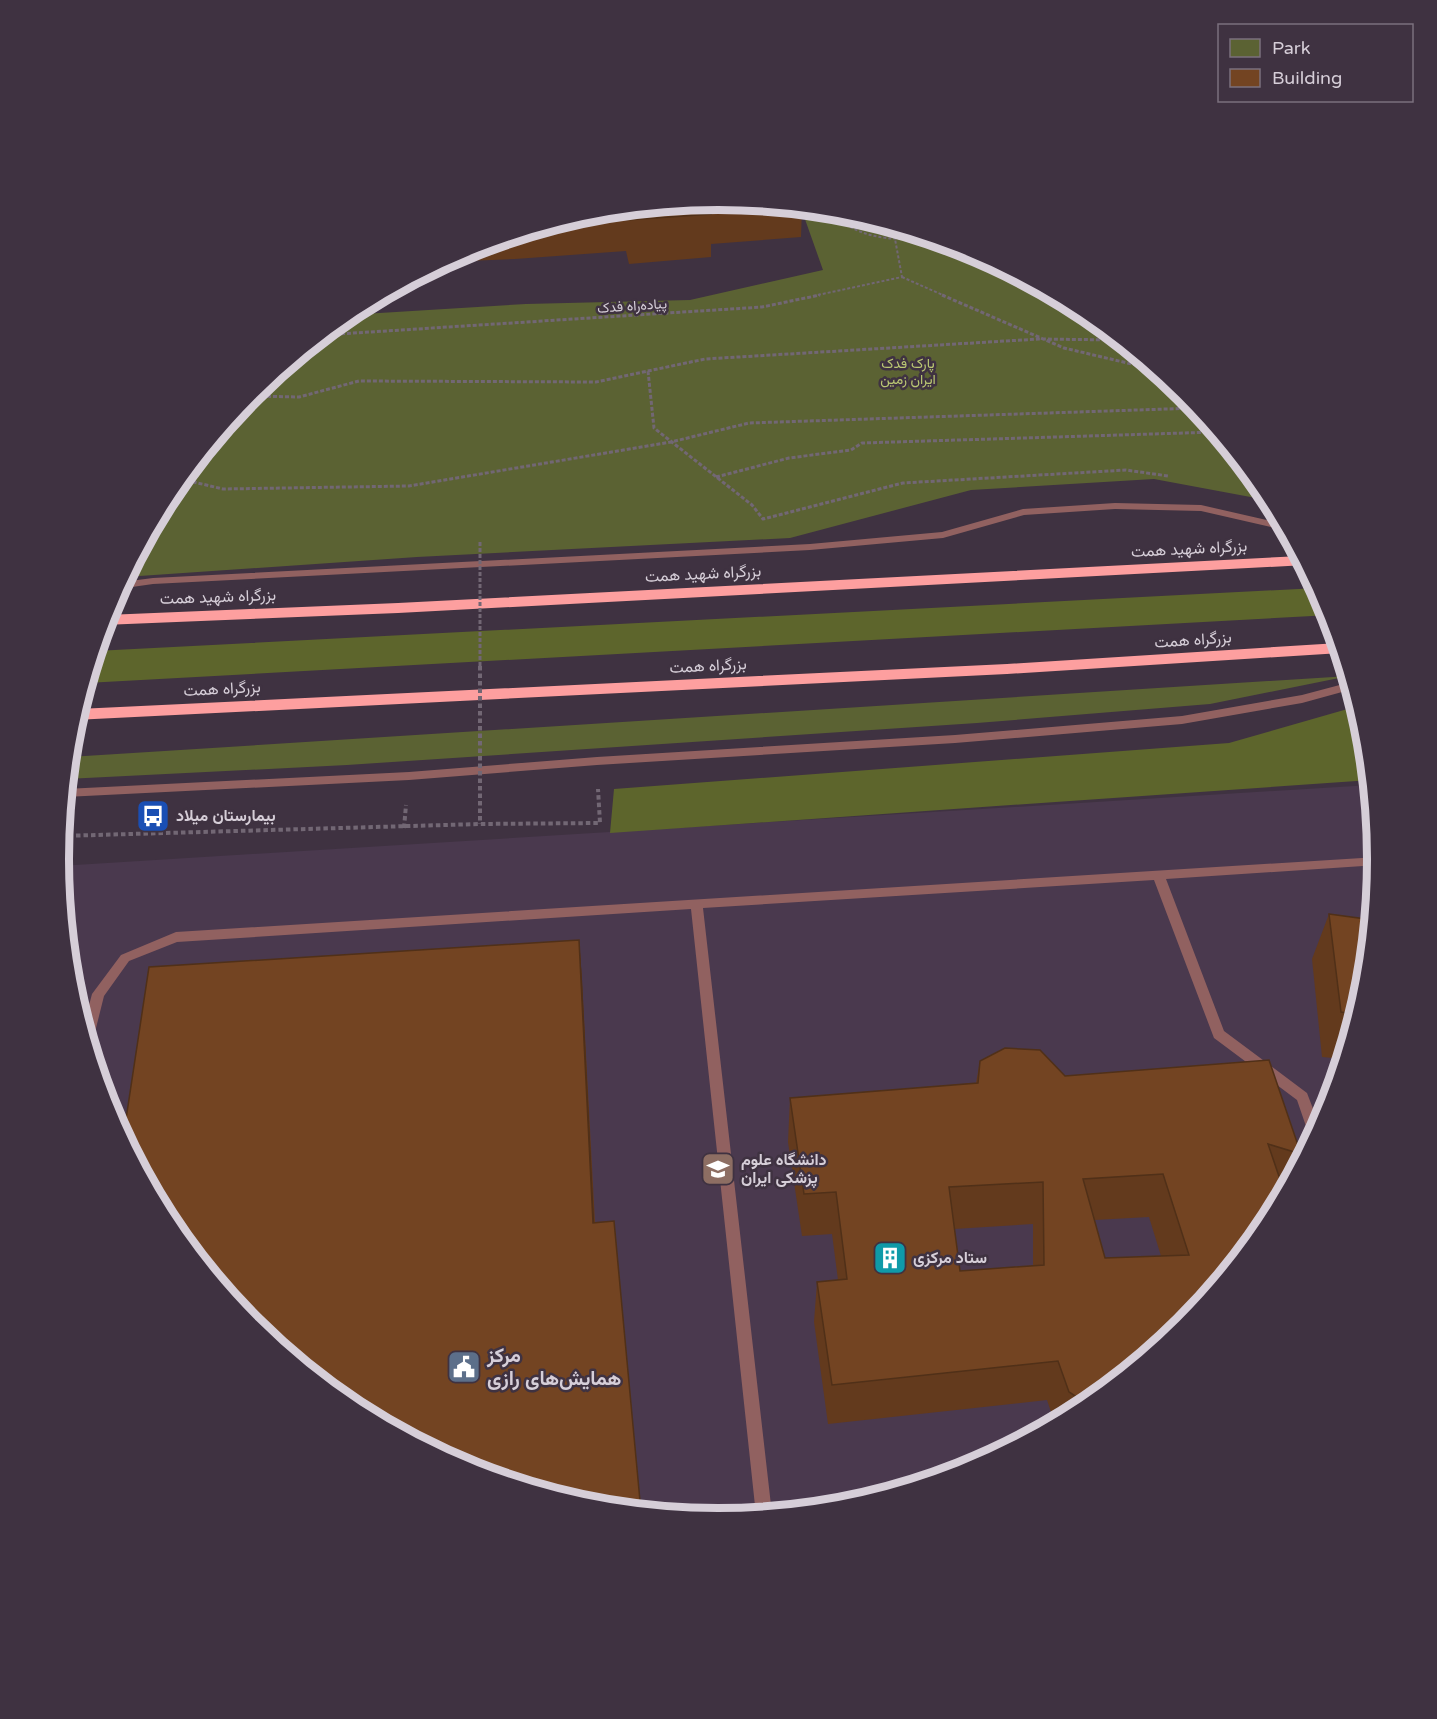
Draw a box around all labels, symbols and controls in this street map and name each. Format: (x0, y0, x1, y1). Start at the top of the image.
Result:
legend (1218, 24, 1413, 102)
text: Park (1272, 37, 1311, 59)
text: Building (1272, 67, 1342, 89)
street label: پیاده‌راه فدک (596, 295, 668, 318)
park label: پارک فدک ایران زمین (880, 355, 936, 388)
street label: بزرگراه شهید همت (1130, 536, 1248, 562)
street label: بزرگراه شهید همت (644, 561, 762, 587)
street label: بزرگراه شهید همت (159, 585, 277, 609)
street label: بزرگراه همت (1154, 627, 1232, 653)
street label: بزرگراه همت (669, 654, 747, 678)
street label: بزرگراه همت (183, 677, 261, 701)
bus stop icon: بیمارستان میلاد (135, 798, 171, 834)
place label: بیمارستان میلاد (176, 806, 276, 826)
place label: دانشگاه علوم پزشکی ایران (741, 1150, 827, 1189)
school or university icon: دانشگاه علوم پزشکی ایران (700, 1151, 736, 1187)
building icon: ستاد مرکزی (872, 1240, 908, 1276)
place label: ستاد مرکزی (913, 1248, 987, 1268)
place label: مرکز همایش‌های رازی (486, 1344, 621, 1391)
public building icon: مرکز همایش‌های رازی (446, 1349, 482, 1385)

